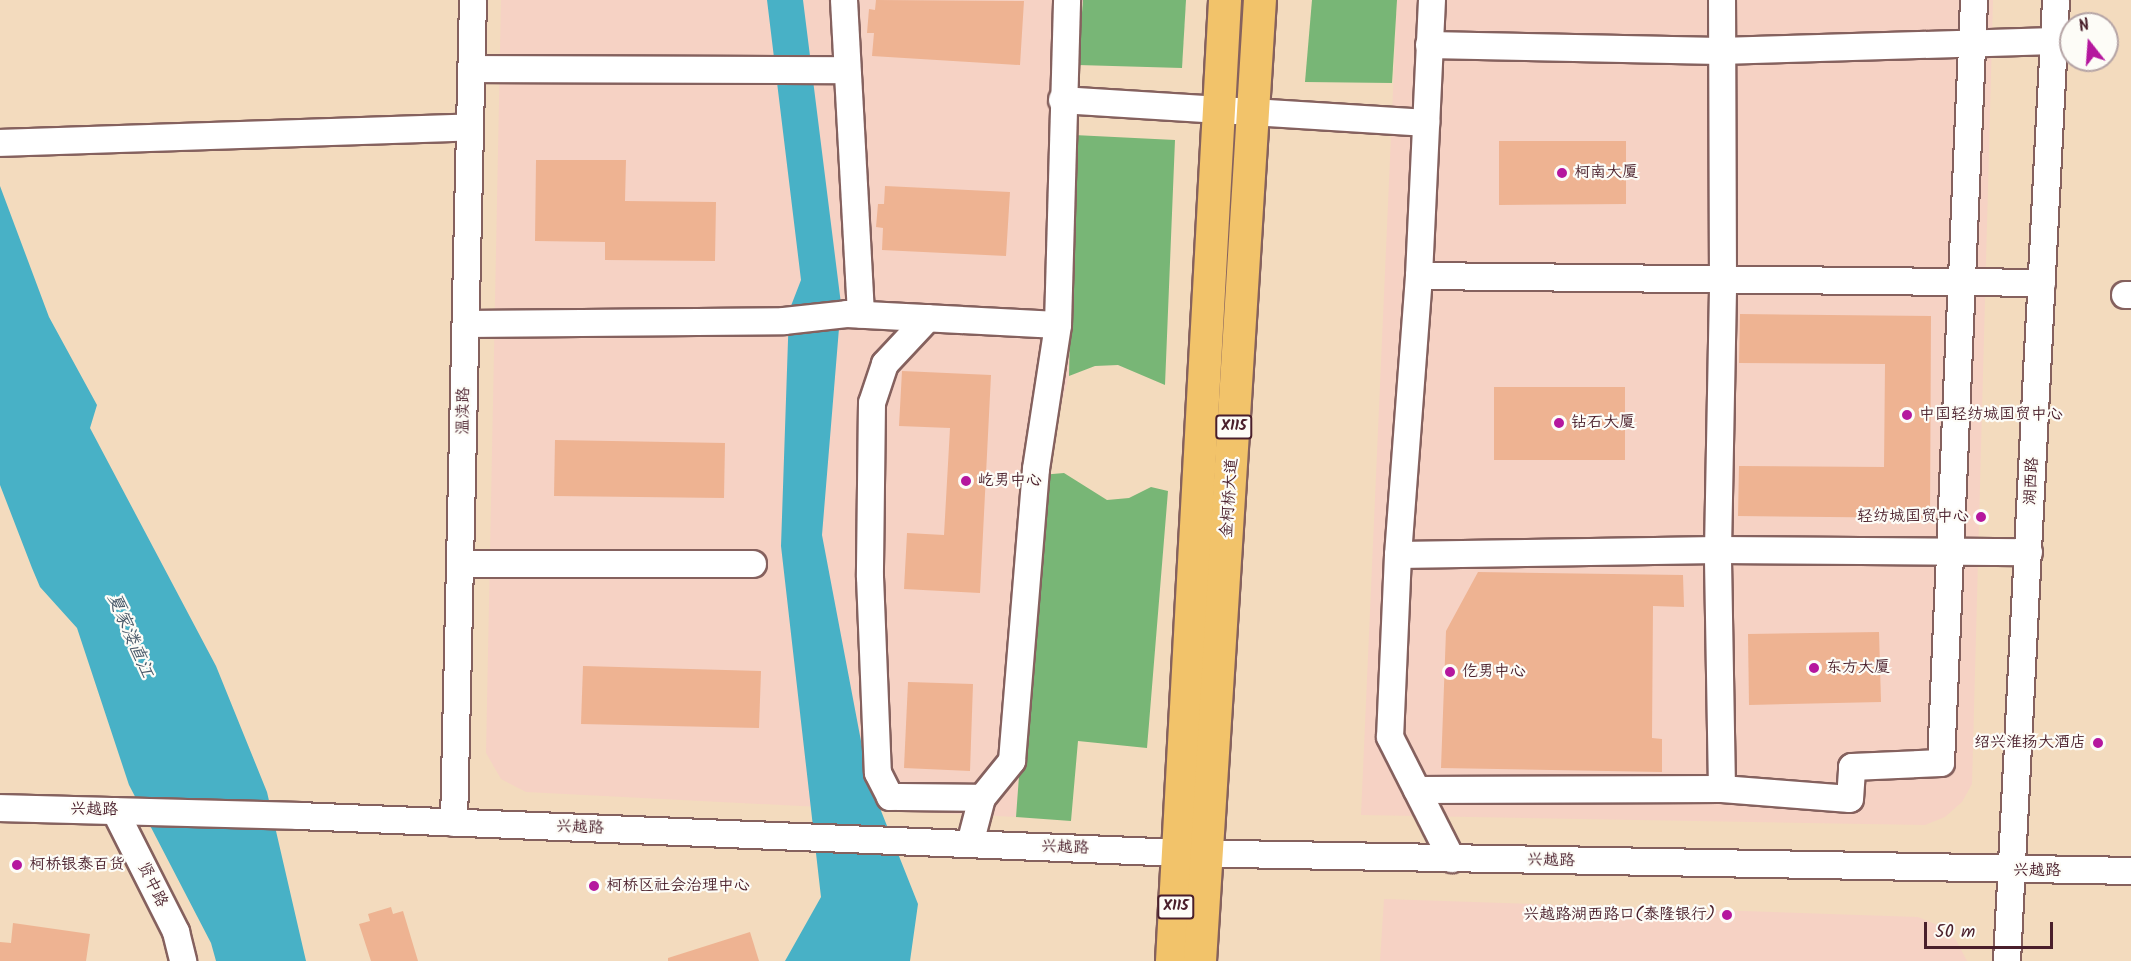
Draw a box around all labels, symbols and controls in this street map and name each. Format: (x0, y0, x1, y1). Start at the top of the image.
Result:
north arrow (2059, 12, 2119, 72)
text: N (2076, 13, 2093, 40)
place label: 柯南大厦 (1574, 163, 1638, 183)
marker: 柯南大厦 (1555, 166, 1569, 180)
street label: 温渎路 (454, 387, 474, 435)
place label: 中国轻纺城国贸中心 (1919, 405, 2063, 425)
marker: 中国轻纺城国贸中心 (1900, 408, 1914, 422)
place label: 钻石大厦 (1571, 413, 1635, 433)
road number: X115 (1214, 415, 1254, 439)
marker: 钻石大厦 (1552, 416, 1566, 430)
street label: 金柯桥大道 (1218, 457, 1242, 539)
street label: 湖西路 (2021, 457, 2043, 505)
place label: 屹男中心 (978, 471, 1042, 491)
marker: 屹男中心 (959, 474, 973, 488)
place label: 轻纺城国贸中心 (1857, 507, 1969, 527)
marker: 轻纺城国贸中心 (1974, 510, 1988, 524)
water label: 夏家溇直江 (101, 590, 157, 682)
place label: 东方大厦 (1826, 658, 1890, 678)
marker: 东方大厦 (1807, 661, 1821, 675)
place label: 仡男中心 (1462, 662, 1526, 682)
marker: 仡男中心 (1443, 665, 1457, 679)
place label: 绍兴淮扬大酒店 (1974, 733, 2086, 753)
marker: 绍兴淮扬大酒店 (2091, 736, 2105, 750)
street label: 兴越路 (70, 800, 118, 820)
street label: 兴越路 (556, 818, 604, 838)
street label: 兴越路 (1041, 838, 1089, 858)
street label: 兴越路 (1527, 851, 1575, 871)
place label: 柯桥银泰百货 (29, 855, 125, 875)
marker: 柯桥银泰百货 (10, 858, 24, 872)
street label: 贤中路 (133, 859, 171, 911)
street label: 兴越路 (2013, 861, 2061, 881)
place label: 柯桥区社会治理中心 (606, 876, 750, 896)
marker: 柯桥区社会治理中心 (587, 879, 601, 893)
road number: X115 (1156, 895, 1196, 919)
place label: 兴越路湖西路口(泰隆银行) (1523, 905, 1715, 925)
marker: 兴越路湖西路口(泰隆银行) (1720, 908, 1734, 922)
scale bar (1927, 910, 2056, 948)
text: 50 m (1935, 918, 1975, 947)

